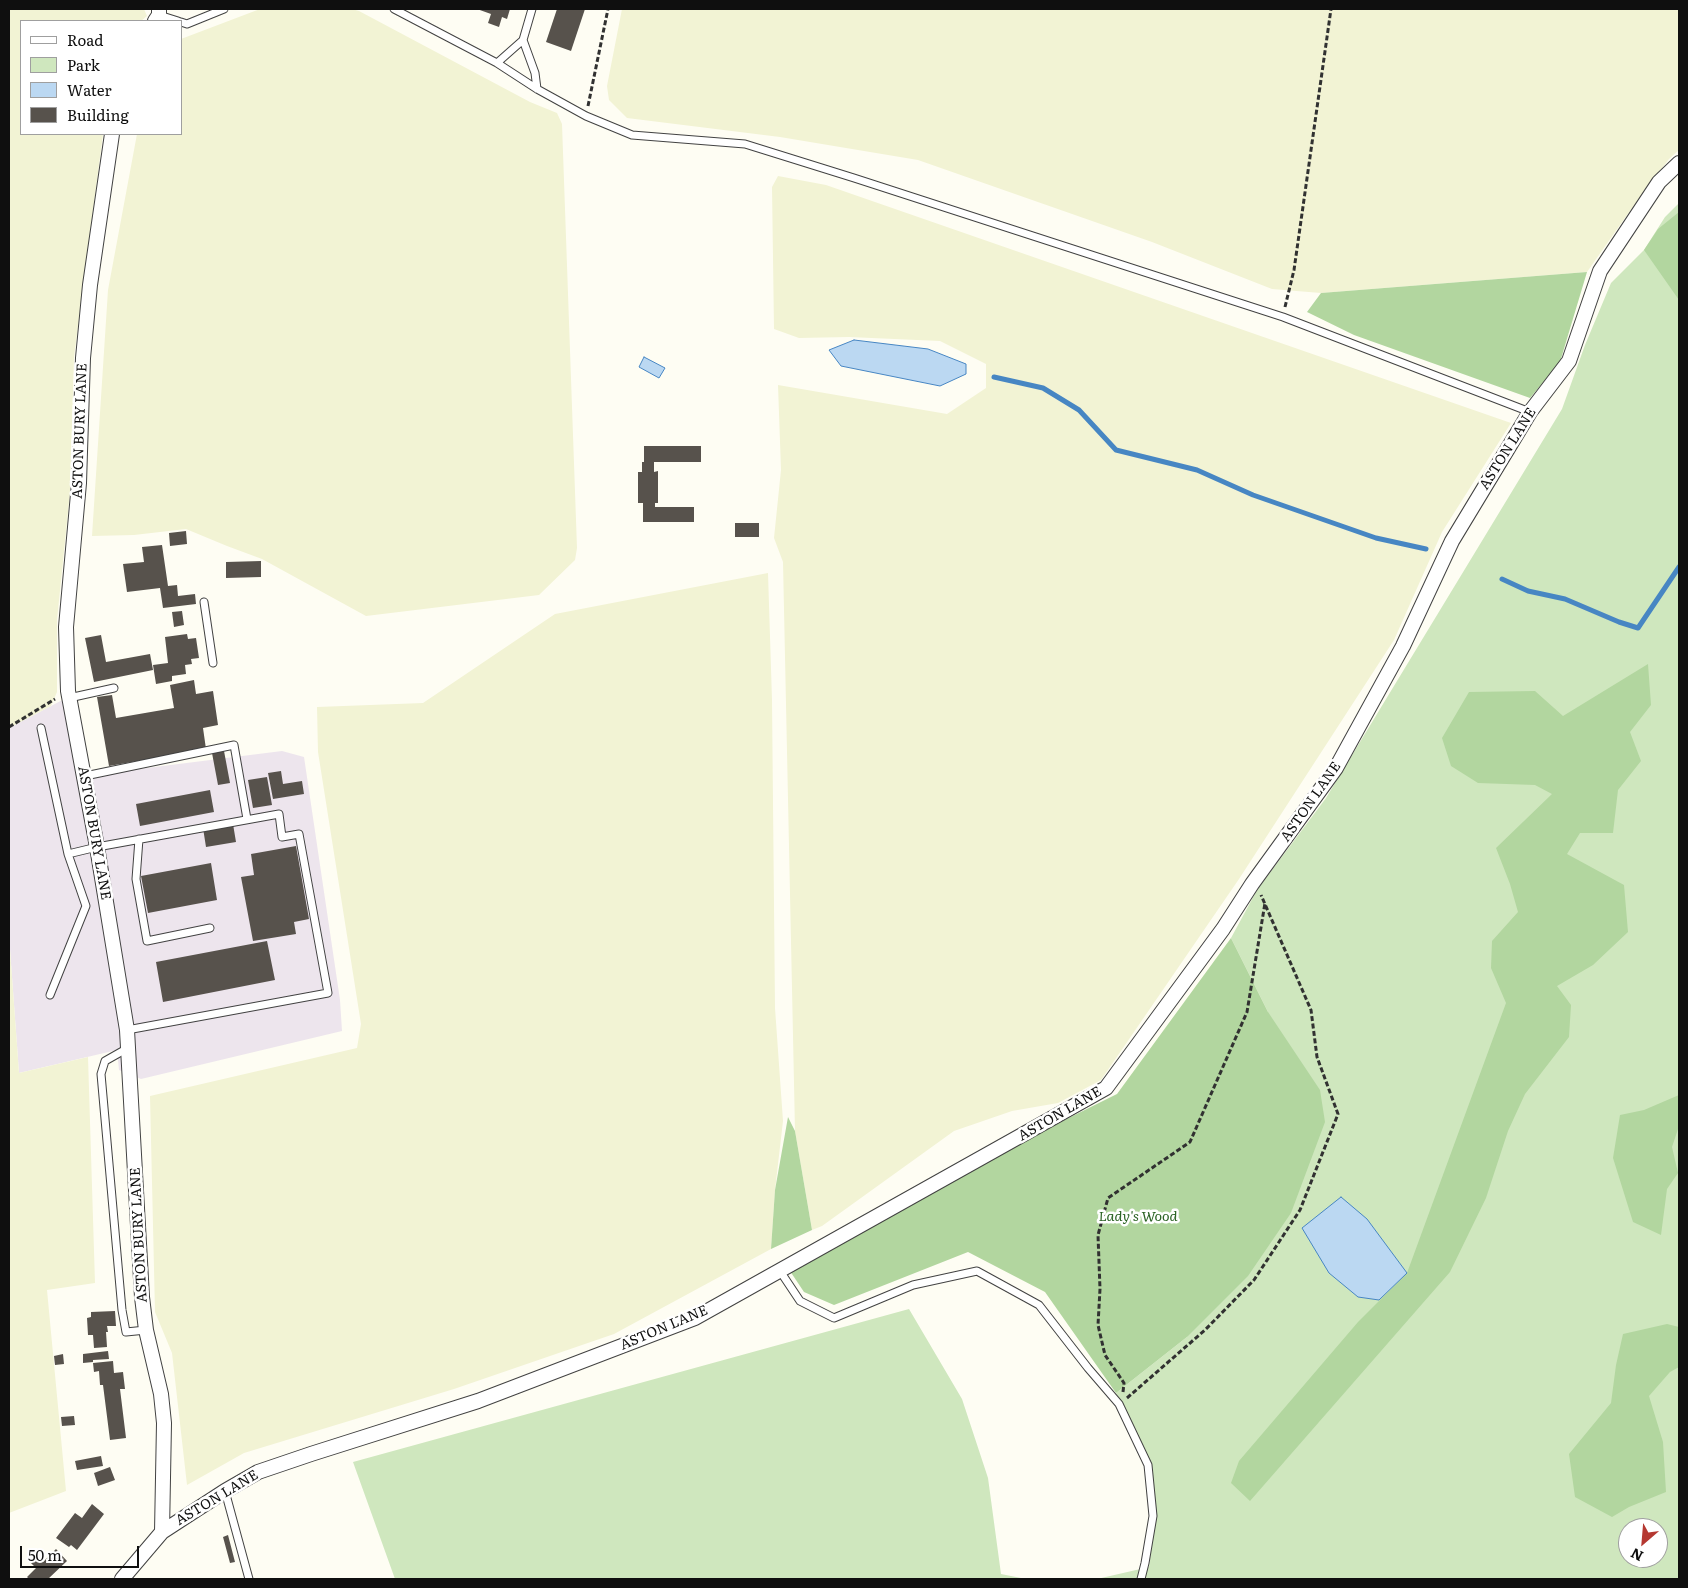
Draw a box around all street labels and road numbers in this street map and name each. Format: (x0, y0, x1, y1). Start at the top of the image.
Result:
street label: ASTON BURY LANE (69, 363, 91, 499)
street label: ASTON LANE (1476, 405, 1540, 493)
street label: ASTON LANE (1277, 759, 1345, 845)
street label: ASTON BURY LANE (74, 765, 114, 901)
street label: ASTON LANE (1015, 1083, 1105, 1145)
street label: ASTON BURY LANE (127, 1167, 151, 1303)
street label: ASTON LANE (618, 1302, 710, 1354)
street label: ASTON LANE (173, 1467, 261, 1529)

